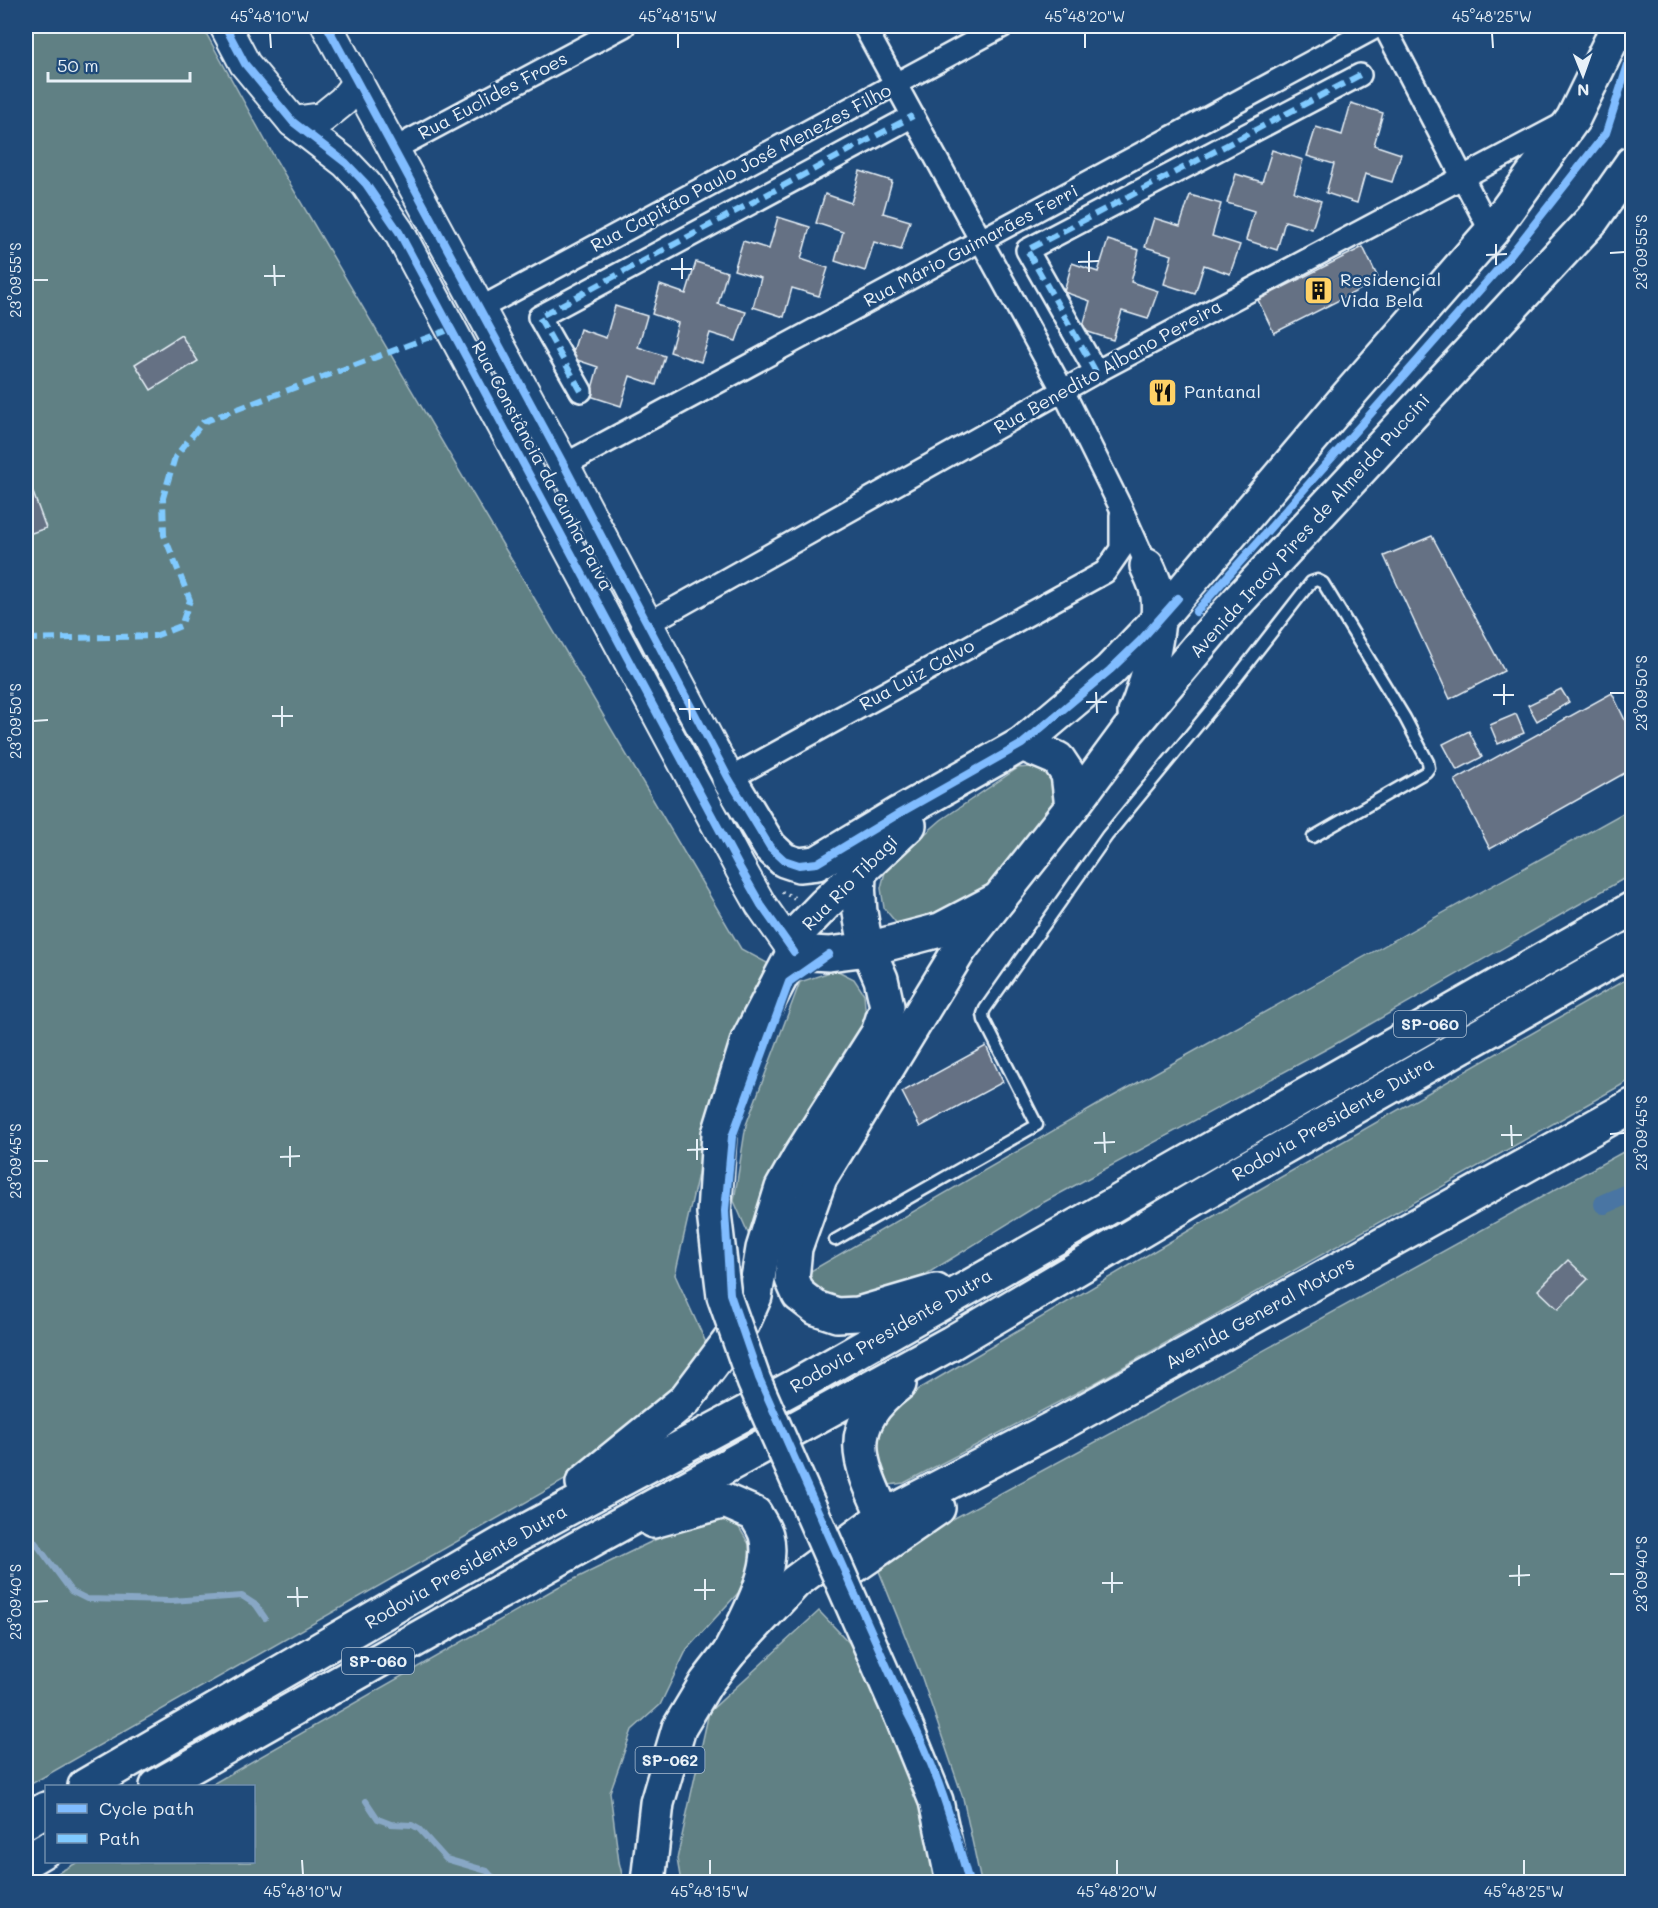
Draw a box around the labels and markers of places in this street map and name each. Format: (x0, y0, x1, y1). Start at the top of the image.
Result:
place label: Residencial Vida Bela (1340, 267, 1441, 312)
building icon: Residencial Vida Bela (1303, 274, 1335, 306)
restaurant icon: Pantanal (1147, 376, 1179, 408)
place label: Pantanal (1184, 379, 1261, 403)

